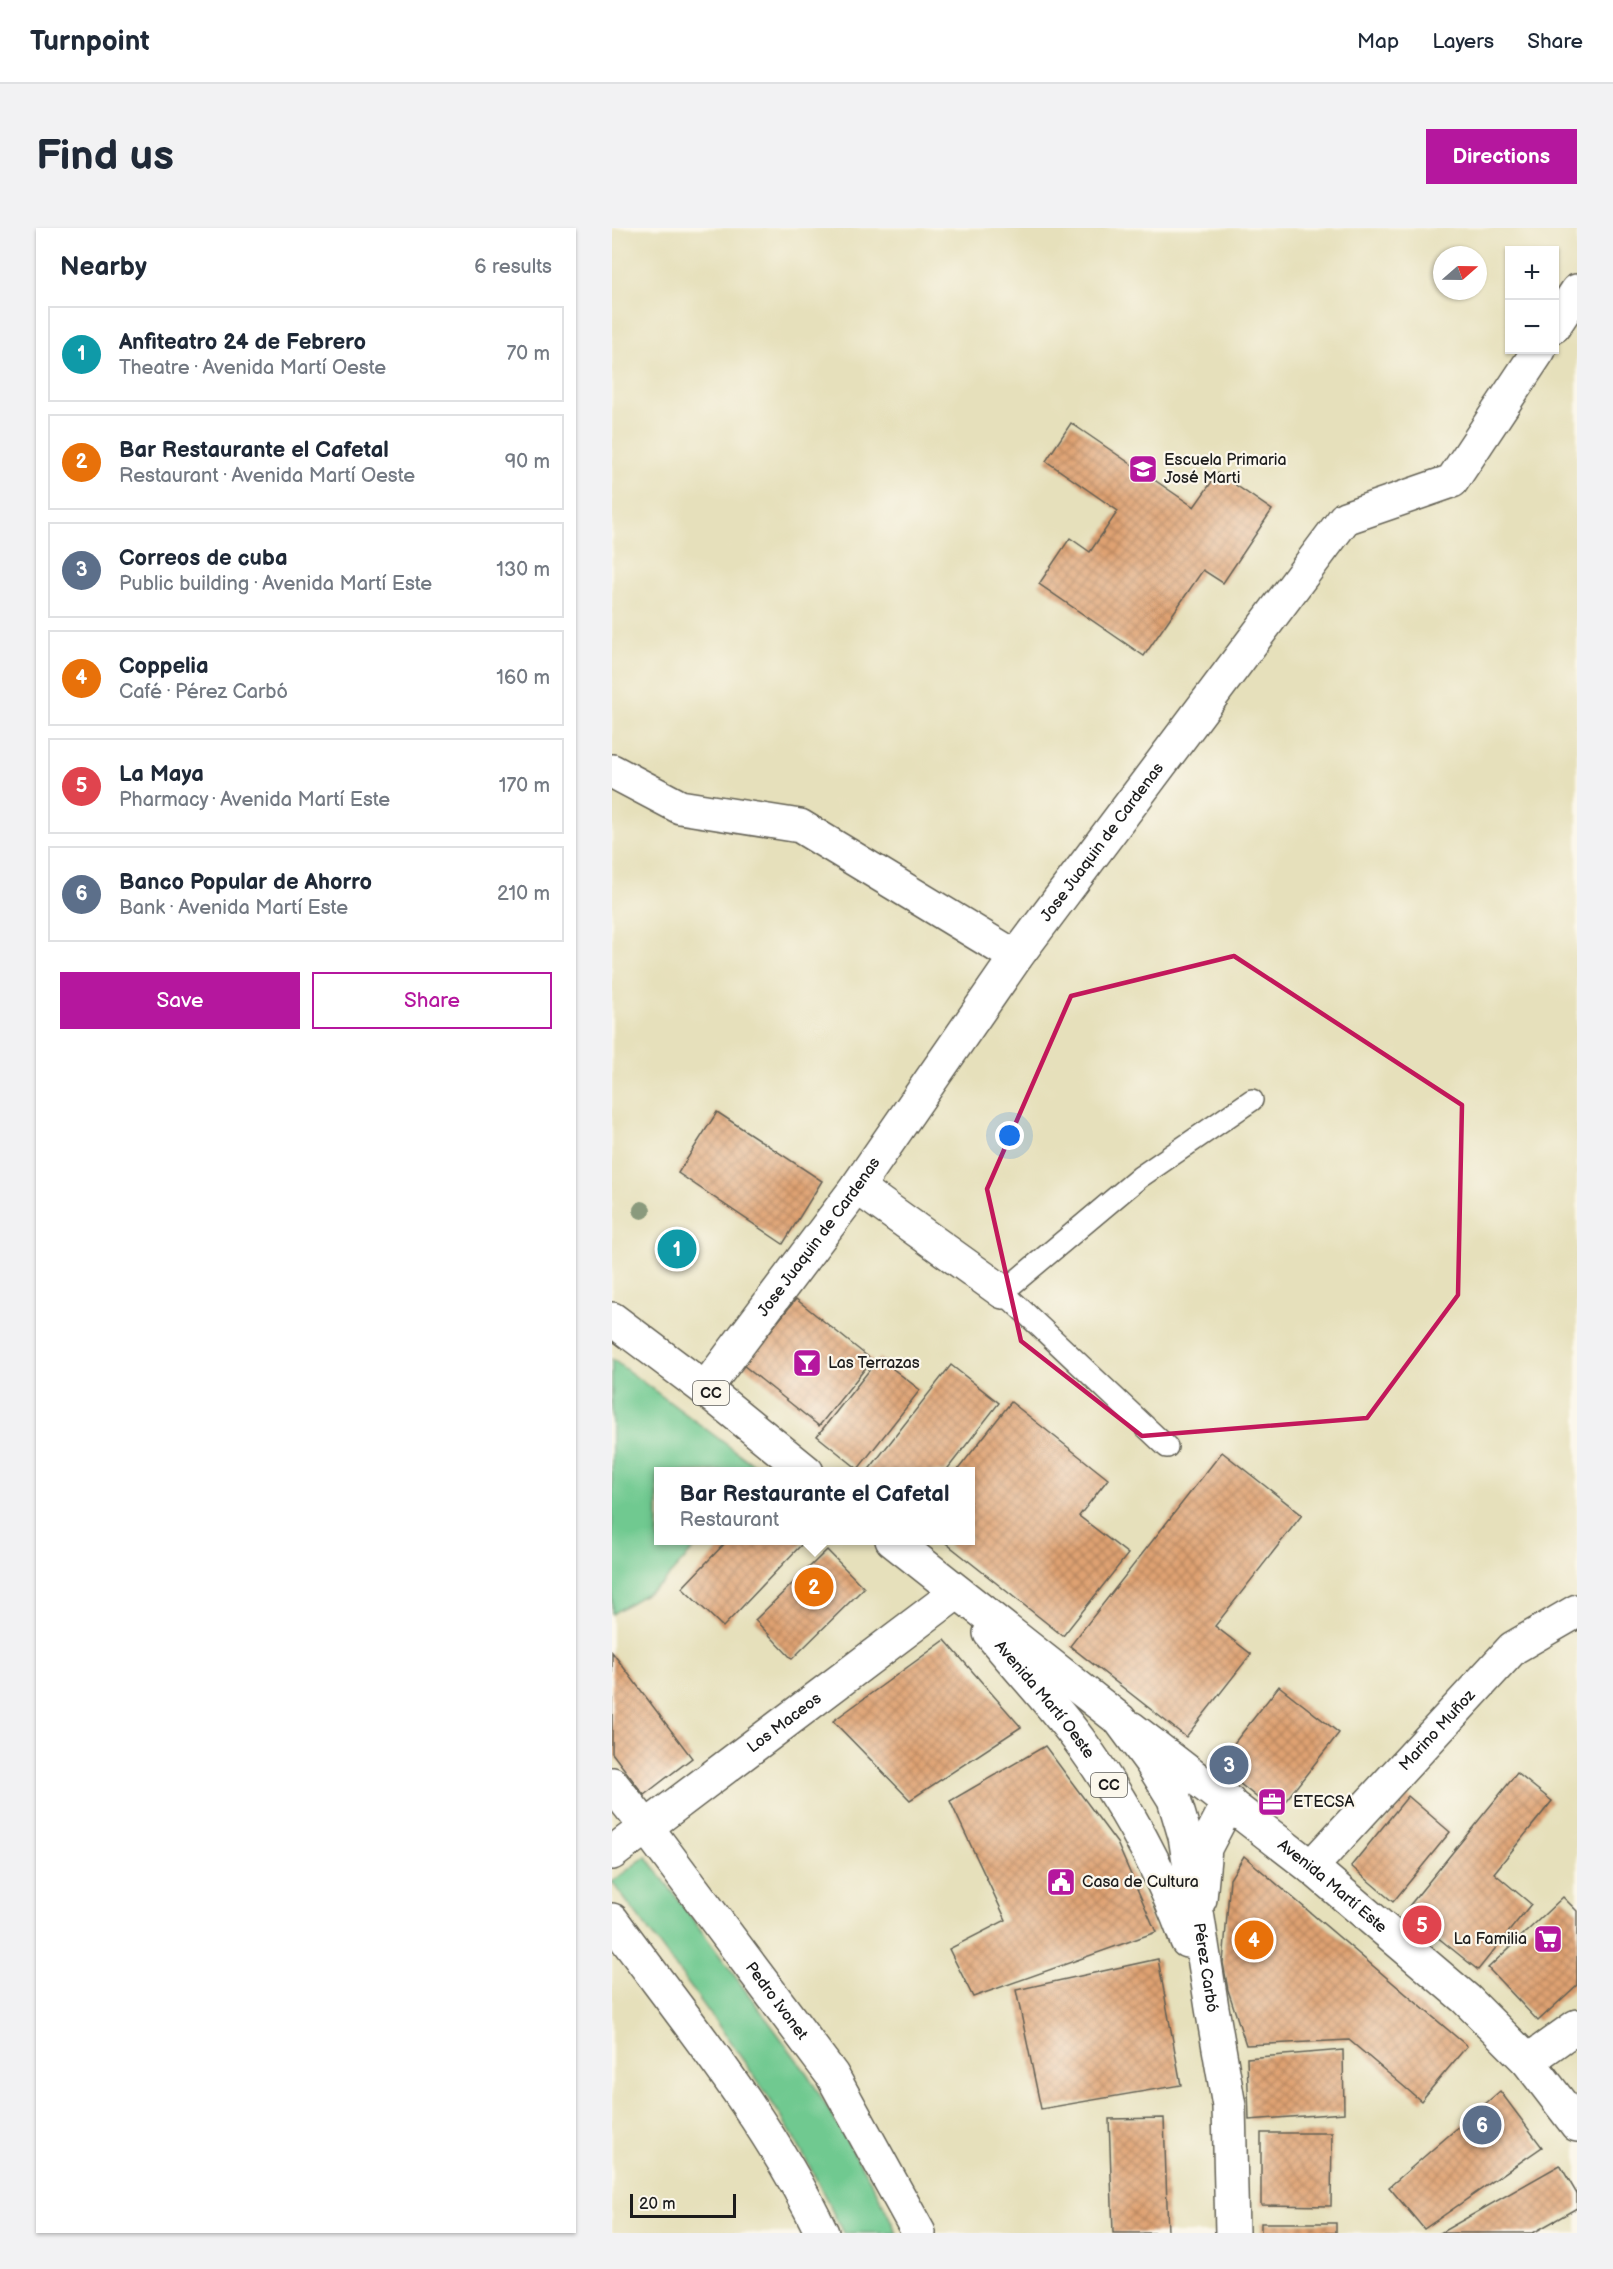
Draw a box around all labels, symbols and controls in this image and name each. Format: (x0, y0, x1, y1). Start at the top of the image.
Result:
text: Turnpoint (30, 25, 150, 58)
text: Map (1357, 29, 1399, 54)
text: Layers (1432, 29, 1494, 54)
text: Share (1527, 29, 1583, 54)
button: Directions (1426, 129, 1577, 184)
text: Find us (36, 131, 174, 182)
north arrow (1433, 246, 1487, 300)
map controls (1505, 246, 1559, 354)
button: + (1505, 246, 1559, 300)
text: Nearby (60, 252, 147, 283)
text: 6 results (474, 255, 552, 279)
button: − (1505, 300, 1559, 354)
text: Anfiteatro 24 de Febrero (119, 329, 366, 356)
text: 1 (77, 342, 86, 366)
text: 70 m (506, 342, 550, 366)
text: Theatre · Avenida Martí Oeste (119, 356, 386, 380)
text: Bar Restaurante el Cafetal (119, 437, 389, 464)
text: 2 (76, 450, 87, 474)
text: 90 m (505, 450, 550, 474)
place label: Escuela Primaria José Marti (1164, 451, 1287, 488)
school or university icon: Escuela Primaria José Marti (1127, 453, 1159, 485)
text: Restaurant · Avenida Martí Oeste (119, 464, 415, 488)
text: Correos de cuba (119, 545, 288, 572)
text: 3 (76, 558, 87, 582)
text: 130 m (496, 558, 550, 582)
text: Public building · Avenida Martí Este (119, 572, 432, 596)
text: Coppelia (119, 653, 209, 680)
text: 4 (76, 666, 87, 690)
text: 160 m (496, 666, 550, 690)
text: Café · Pérez Carbó (119, 680, 288, 704)
street label: Jose Juaquin de Cardenas (1037, 759, 1168, 925)
text: La Maya (119, 761, 204, 788)
text: 5 (76, 774, 87, 798)
text: 170 m (499, 774, 550, 798)
text: Pharmacy · Avenida Martí Este (119, 788, 390, 812)
text: Banco Popular de Ahorro (119, 869, 372, 896)
text: 6 (75, 882, 88, 906)
text: 210 m (497, 882, 550, 906)
text: Bank · Avenida Martí Este (119, 896, 348, 920)
button: Save (60, 972, 300, 1029)
button: Share (312, 972, 552, 1029)
your location (995, 1121, 1024, 1150)
street label: Jose Juaquin de Cardenas (754, 1154, 884, 1320)
pin: 1 (658, 1226, 696, 1272)
bar icon: Las Terrazas (791, 1347, 823, 1379)
place label: Las Terrazas (828, 1354, 920, 1373)
road number: CC (693, 1381, 729, 1405)
popup (654, 1467, 975, 1545)
text: Bar Restaurante el Cafetal (680, 1481, 949, 1508)
text: Restaurant (680, 1508, 779, 1532)
pin: 2 (794, 1564, 834, 1610)
street label: Avenida Martí Oeste (990, 1637, 1099, 1762)
street label: Marino Muñoz (1395, 1686, 1479, 1775)
street label: Los Maceos (743, 1689, 825, 1757)
pin: 3 (1210, 1742, 1248, 1788)
road number: CC (1091, 1773, 1127, 1797)
office icon: ETECSA (1256, 1786, 1288, 1818)
place label: ETECSA (1293, 1793, 1355, 1812)
street label: Avenida Martí Este (1274, 1835, 1391, 1937)
public building icon: Casa de Cultura (1045, 1866, 1077, 1898)
place label: Casa de Cultura (1082, 1873, 1199, 1892)
pin: 5 (1402, 1902, 1442, 1948)
pin: 4 (1234, 1918, 1274, 1962)
street label: Pérez Carbó (1189, 1921, 1222, 2014)
supermarket icon: La Familia (1532, 1923, 1564, 1955)
place label: La Familia (1453, 1930, 1527, 1949)
street label: Pedro Ivonet (741, 1958, 812, 2043)
pin: 6 (1462, 2102, 1502, 2148)
scale bar (630, 2191, 736, 2218)
text: 20 m (639, 2195, 675, 2214)

